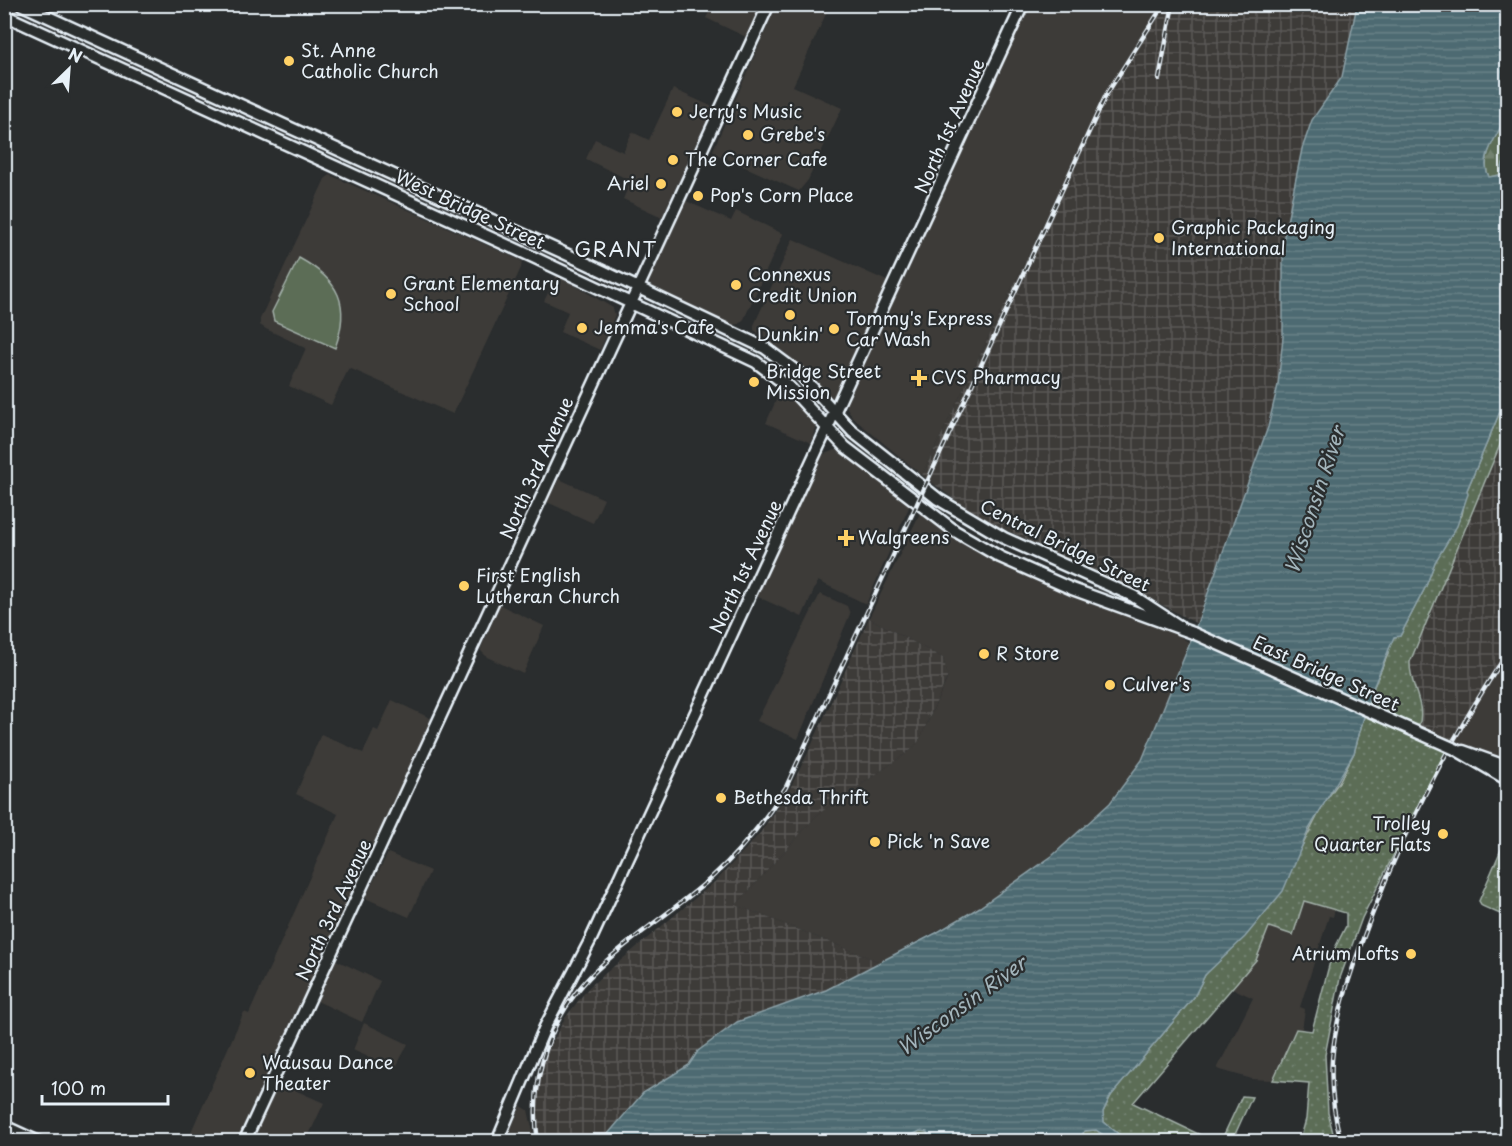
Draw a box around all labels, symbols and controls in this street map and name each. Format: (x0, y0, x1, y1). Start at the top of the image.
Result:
place label: St. Anne Catholic Church (301, 36, 439, 84)
north arrow (39, 39, 99, 99)
text: N (65, 41, 87, 68)
marker: St. Anne Catholic Church (282, 54, 296, 68)
street label: North 1st Avenue (907, 54, 991, 197)
place label: Jerry's Music (689, 97, 802, 124)
marker: Jerry's Music (670, 105, 684, 119)
place label: Grebe's (760, 120, 825, 147)
marker: Grebe's (741, 128, 755, 142)
place label: The Corner Cafe (685, 145, 828, 172)
marker: The Corner Cafe (666, 153, 680, 167)
street label: West Bridge Street (391, 162, 550, 255)
place label: Ariel (607, 169, 649, 196)
marker: Ariel (654, 177, 668, 191)
place label: Pop's Corn Place (710, 181, 854, 208)
marker: Pop's Corn Place (691, 189, 705, 203)
place label: Graphic Packaging International (1171, 213, 1335, 261)
marker: Graphic Packaging International (1152, 231, 1166, 245)
district label: GRANT (574, 234, 658, 264)
place label: Connexus Credit Union (748, 260, 857, 308)
place label: Grant Elementary School (403, 269, 560, 317)
marker: Connexus Credit Union (729, 278, 743, 292)
marker: Grant Elementary School (384, 287, 398, 301)
place label: Tommy's Express Car Wash (846, 304, 992, 352)
marker: Dunkin' (783, 308, 797, 322)
place label: Jemma's Cafe (594, 313, 715, 340)
place label: Dunkin' (757, 320, 823, 347)
marker: Jemma's Cafe (575, 321, 589, 335)
marker: Tommy's Express Car Wash (827, 322, 841, 336)
place label: Bridge Street Mission (766, 357, 881, 405)
place label: CVS Pharmacy (931, 363, 1061, 390)
marker: CVS Pharmacy (912, 371, 926, 385)
marker: Bridge Street Mission (747, 375, 761, 389)
street label: North 3rd Avenue (492, 392, 579, 543)
water label: Wisconsin River (1276, 420, 1353, 577)
street label: Central Bridge Street (976, 492, 1155, 598)
street label: North 1st Avenue (702, 495, 788, 638)
place label: Walgreens (858, 523, 949, 550)
marker: Walgreens (839, 531, 853, 545)
place label: First English Lutheran Church (476, 561, 620, 609)
marker: First English Lutheran Church (457, 579, 471, 593)
street label: East Bridge Street (1249, 628, 1404, 717)
place label: R Store (996, 639, 1059, 666)
marker: R Store (977, 647, 991, 661)
place label: Culver's (1122, 670, 1190, 697)
marker: Culver's (1103, 678, 1117, 692)
place label: Bethesda Thrift (733, 783, 869, 810)
marker: Bethesda Thrift (714, 791, 728, 805)
place label: Trolley Quarter Flats (1314, 809, 1431, 857)
place label: Pick 'n Save (887, 827, 990, 854)
marker: Trolley Quarter Flats (1436, 827, 1450, 841)
street label: North 3rd Avenue (288, 834, 377, 985)
marker: Pick 'n Save (868, 835, 882, 849)
place label: Atrium Lofts (1292, 939, 1399, 966)
water label: Wisconsin River (891, 946, 1034, 1062)
marker: Atrium Lofts (1404, 947, 1418, 961)
place label: Wausau Dance Theater (262, 1048, 394, 1096)
marker: Wausau Dance Theater (243, 1066, 257, 1080)
scale bar (42, 1068, 168, 1106)
text: 100 m (51, 1074, 106, 1101)

